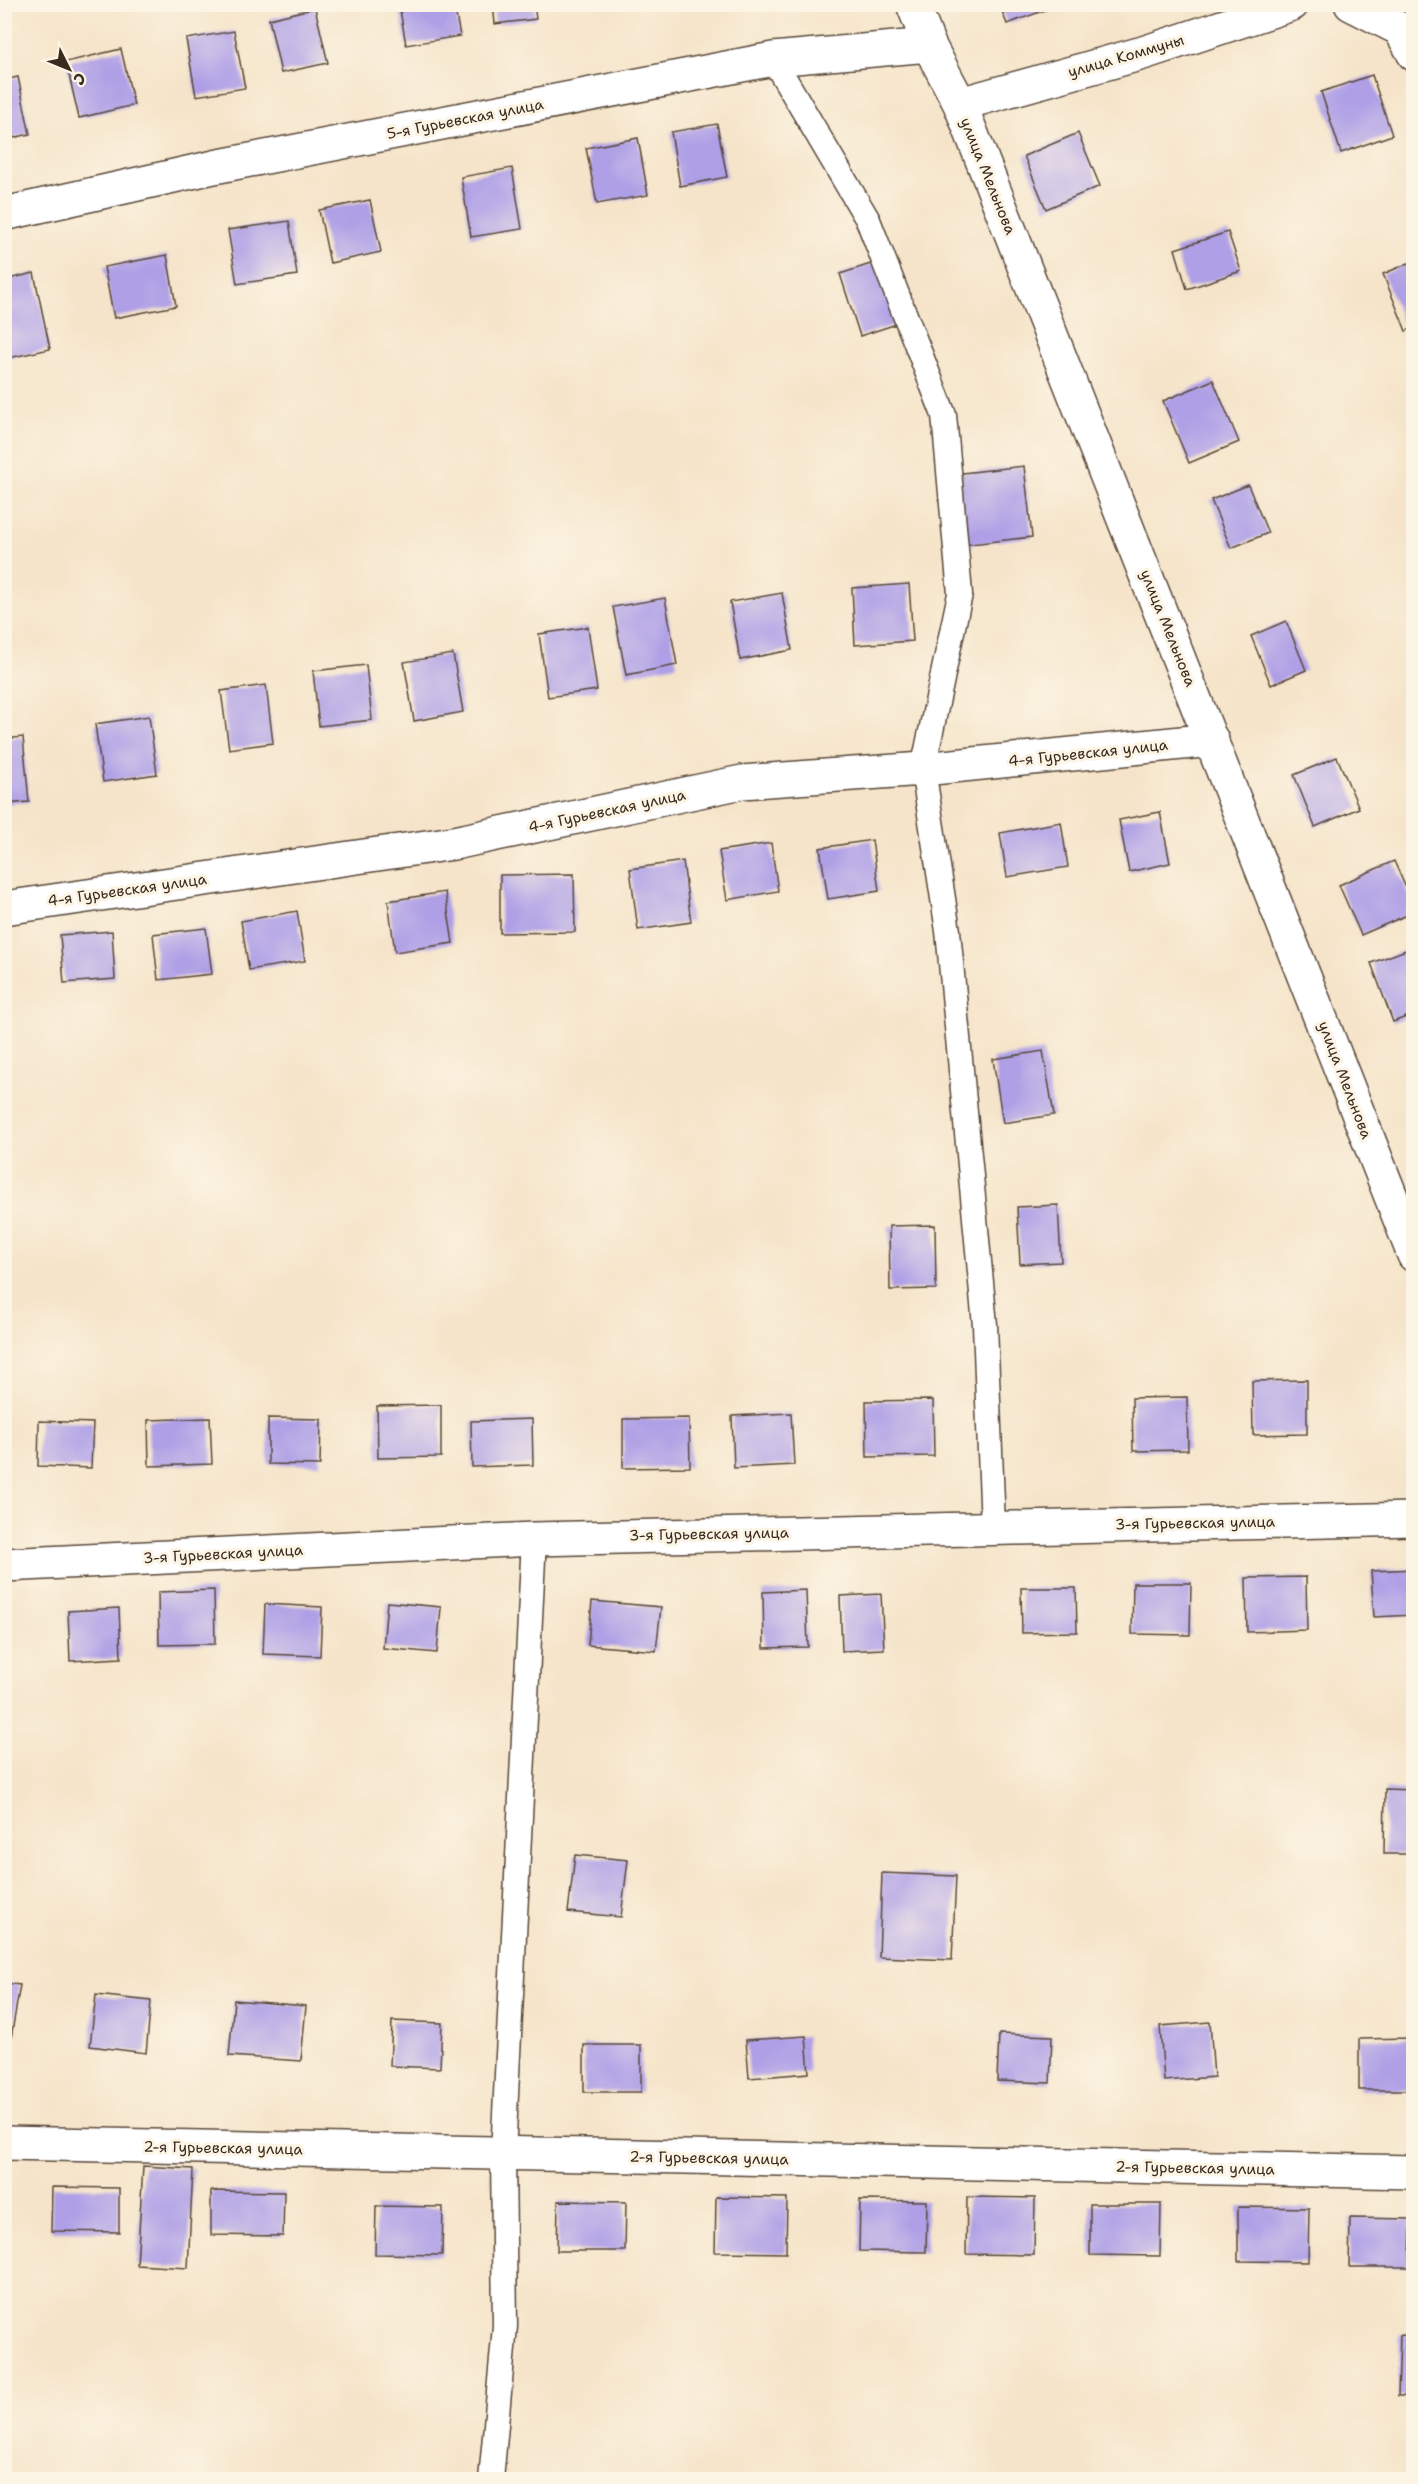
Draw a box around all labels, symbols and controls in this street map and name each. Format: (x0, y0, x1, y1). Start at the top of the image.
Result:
street label: улица Коммуны (1066, 30, 1186, 82)
north arrow (39, 39, 99, 99)
text: С (68, 68, 91, 90)
street label: 5-я Гурьевская улица (385, 94, 546, 144)
street label: улица Мельнова (955, 115, 1021, 238)
street label: улица Мельнова (1135, 567, 1201, 690)
street label: 4-я Гурьевская улица (1007, 735, 1169, 771)
street label: 4-я Гурьевская улица (526, 784, 688, 837)
street label: 4-я Гурьевская улица (46, 869, 208, 911)
street label: улица Мельнова (1313, 1018, 1377, 1142)
street label: 3-я Гурьевская улица (1115, 1512, 1276, 1534)
street label: 3-я Гурьевская улица (629, 1523, 790, 1545)
street label: 3-я Гурьевская улица (142, 1540, 304, 1568)
street label: 2-я Гурьевская улица (143, 2137, 304, 2159)
street label: 2-я Гурьевская улица (629, 2147, 790, 2169)
street label: 2-я Гурьевская улица (1115, 2157, 1276, 2179)

